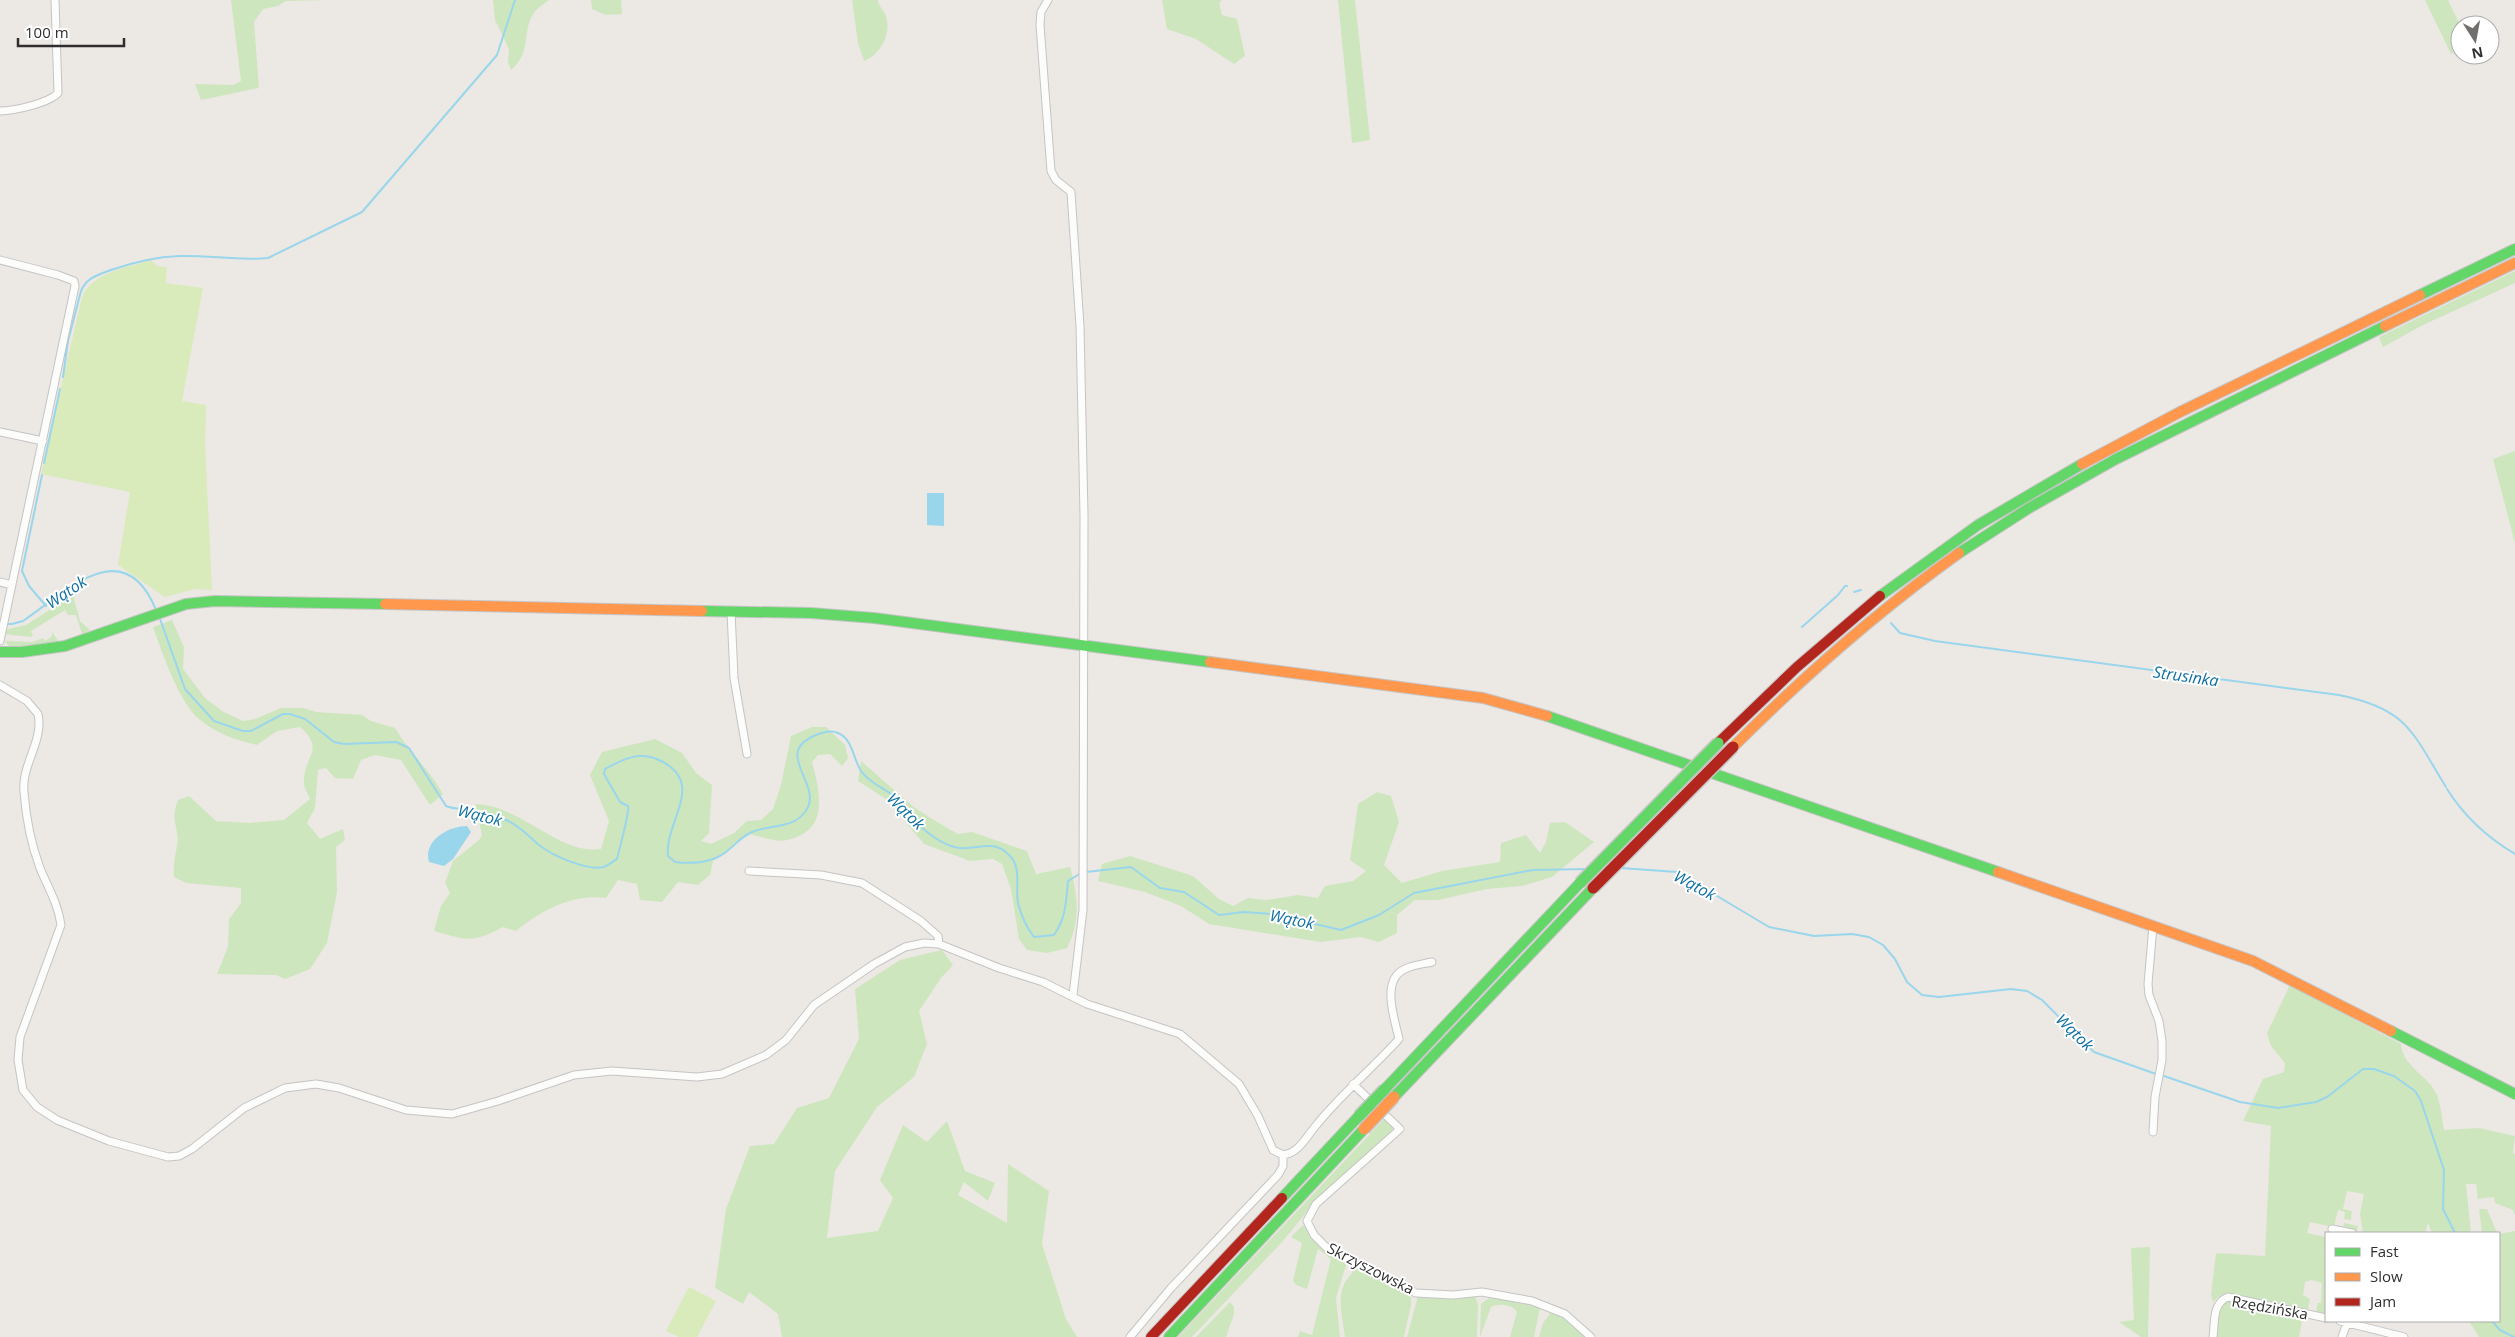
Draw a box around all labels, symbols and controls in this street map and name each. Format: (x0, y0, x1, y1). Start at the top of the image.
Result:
scale bar (18, 15, 124, 47)
north arrow (2450, 15, 2500, 65)
text: 100 m (25, 22, 69, 42)
text: N (2470, 43, 2485, 64)
water label: Wątok (41, 570, 92, 614)
water label: Strusinka (2152, 661, 2220, 691)
water label: Wątok (882, 788, 931, 835)
water label: Wątok (456, 799, 506, 831)
water label: Wątok (1670, 865, 1721, 906)
water label: Wątok (1268, 904, 1317, 934)
water label: Wątok (2051, 1009, 2100, 1056)
legend (2325, 1232, 2500, 1322)
street label: Skrzyszowska (1324, 1238, 1418, 1298)
text: Fast (2370, 1241, 2399, 1261)
text: Slow (2370, 1266, 2403, 1286)
street label: Rzędzińska (2230, 1290, 2310, 1324)
text: Jam (2368, 1291, 2396, 1311)

